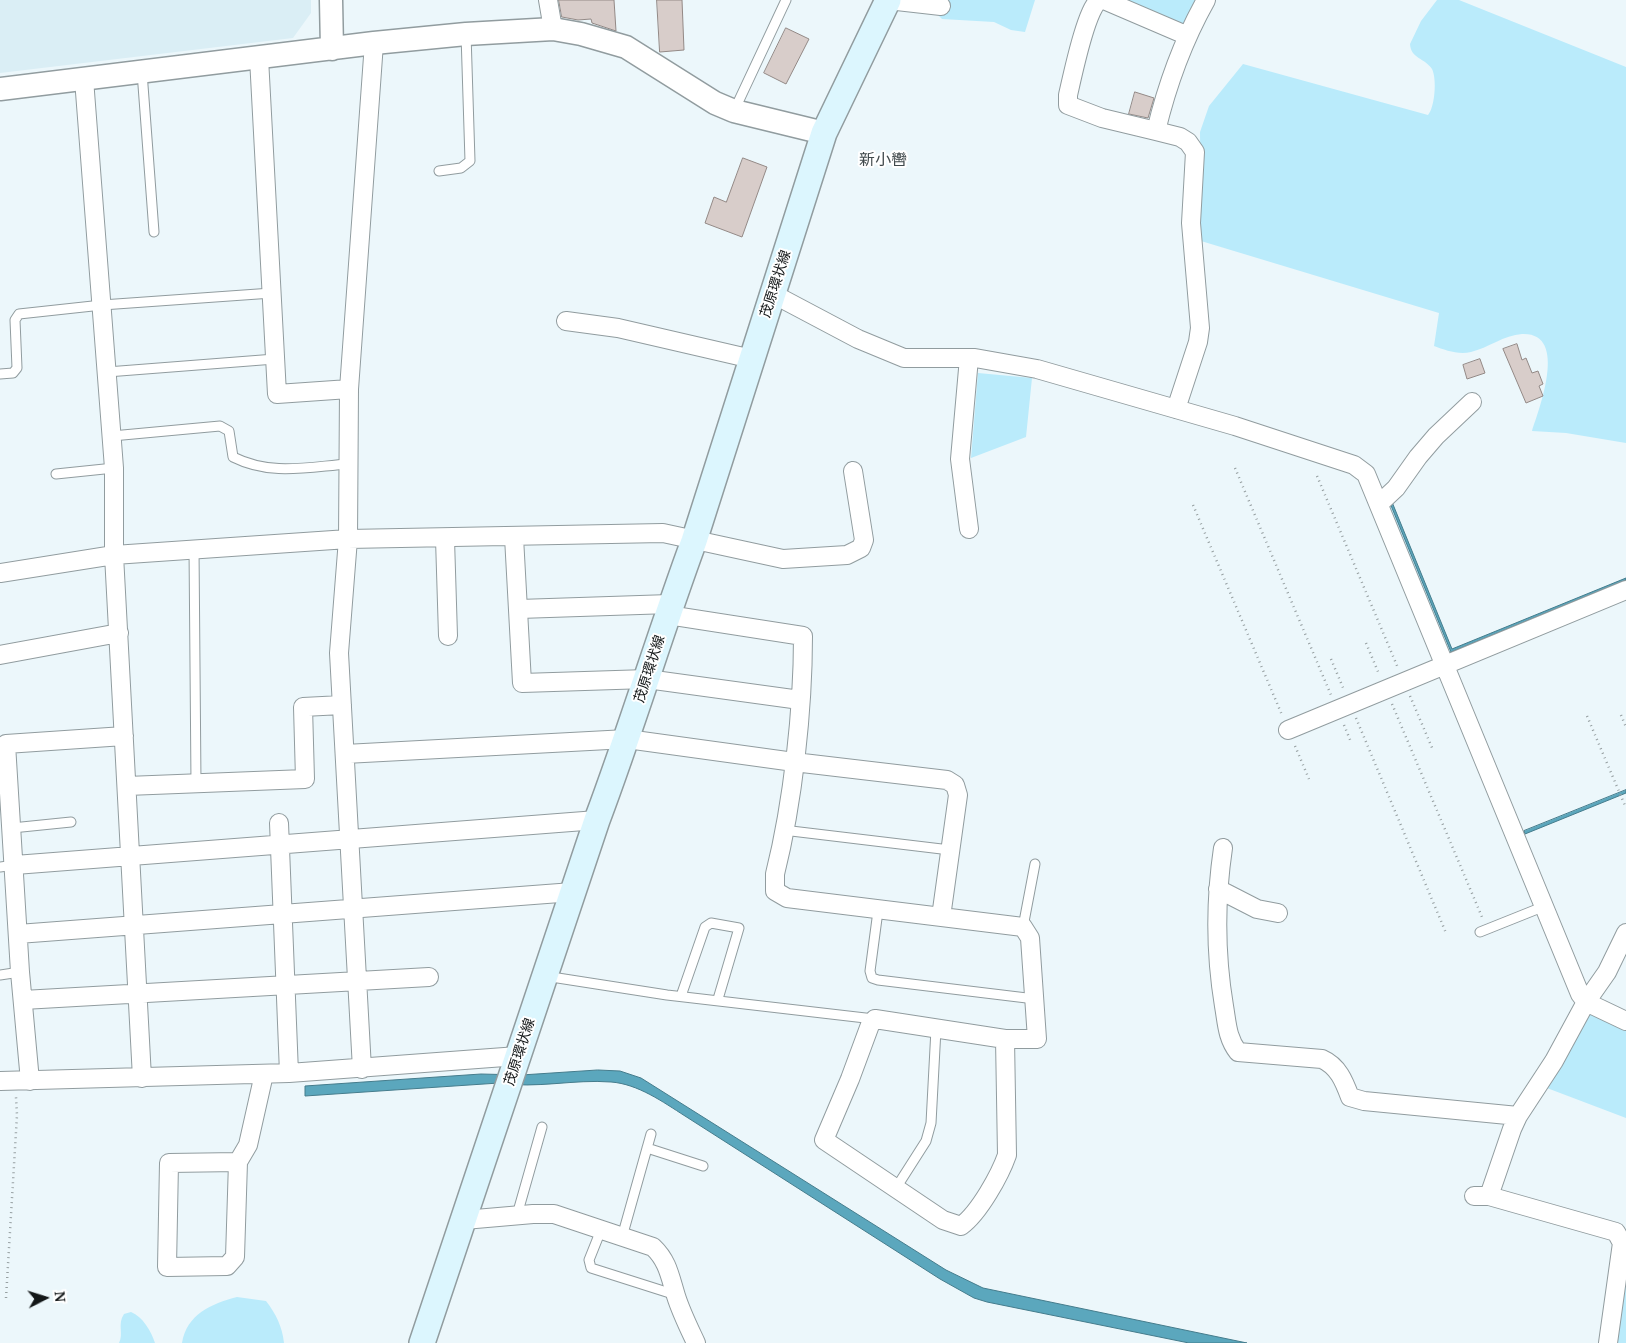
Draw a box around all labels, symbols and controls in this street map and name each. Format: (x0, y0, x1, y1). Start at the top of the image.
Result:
district label: 新小轡 (859, 150, 907, 170)
street label: 茂原環状線 (757, 248, 795, 320)
street label: 茂原環状線 (631, 633, 669, 705)
street label: 茂原環状線 (501, 1016, 539, 1088)
north arrow (20, 1273, 70, 1323)
text: N (50, 1290, 70, 1303)

